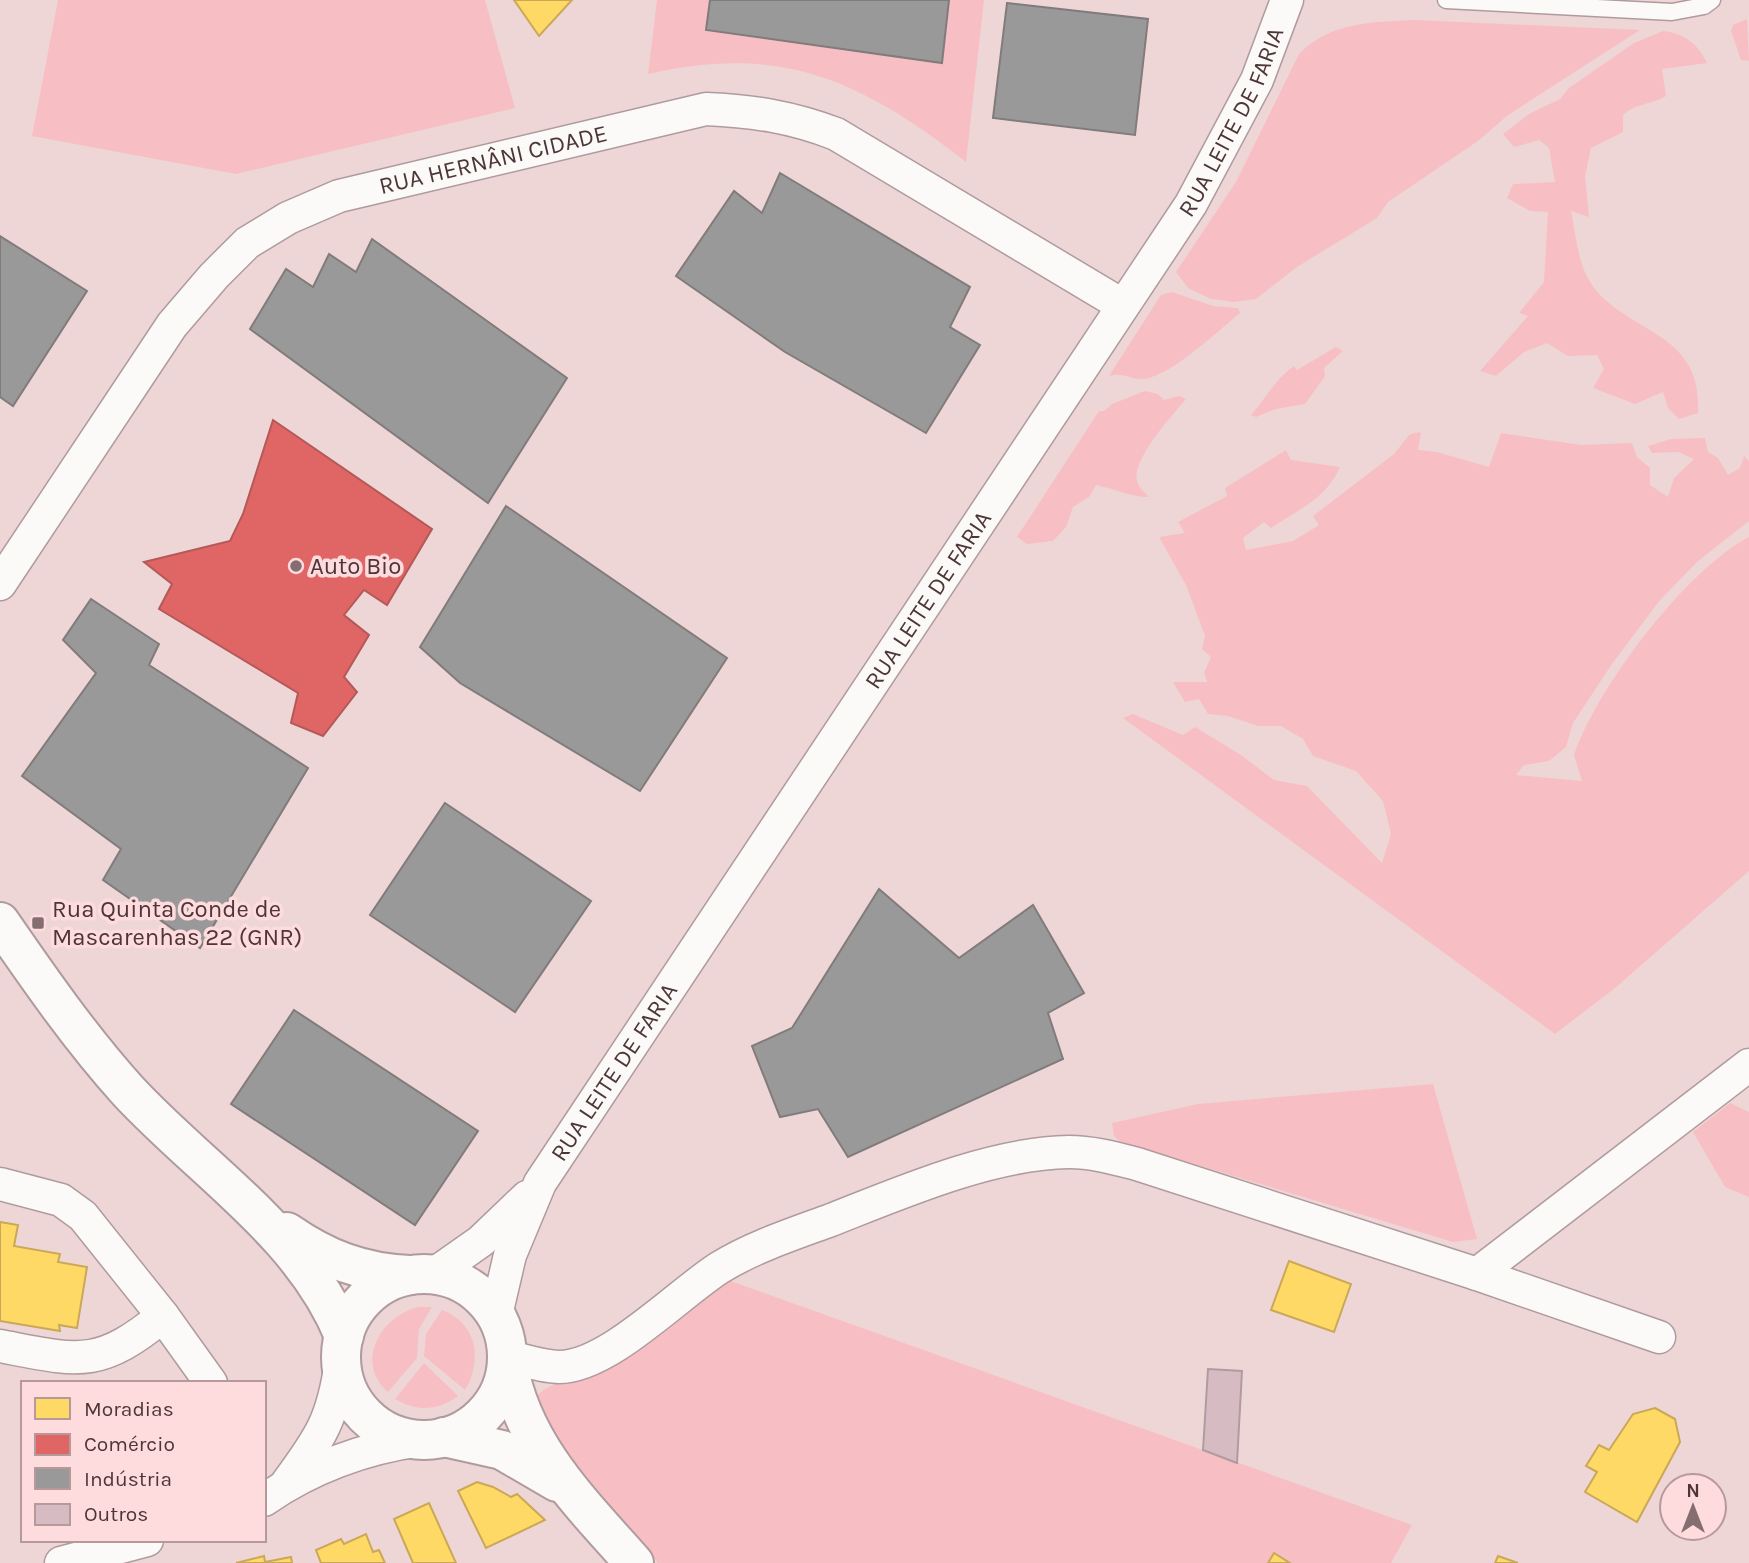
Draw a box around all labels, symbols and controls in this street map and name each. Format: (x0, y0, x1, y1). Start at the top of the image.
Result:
street label: RUA LEITE DE FARIA (1173, 23, 1290, 222)
street label: RUA HERNÂNI CIDADE (376, 119, 610, 200)
street label: RUA LEITE DE FARIA (859, 505, 997, 694)
place label: Auto Bio (310, 552, 401, 580)
marker: Auto Bio (288, 558, 304, 574)
place label: Rua Quinta Conde de Mascarenhas 22 (GNR) (52, 895, 302, 951)
marker: Rua Quinta Conde de Mascarenhas 22 (GNR) (30, 915, 46, 931)
street label: RUA LEITE DE FARIA (545, 977, 683, 1166)
legend (21, 1381, 266, 1542)
text: Moradias (84, 1397, 174, 1421)
text: Comércio (84, 1432, 175, 1456)
text: Indústria (84, 1467, 172, 1491)
north arrow (1658, 1472, 1728, 1542)
text: N (1686, 1480, 1700, 1502)
text: Outros (84, 1502, 148, 1526)

